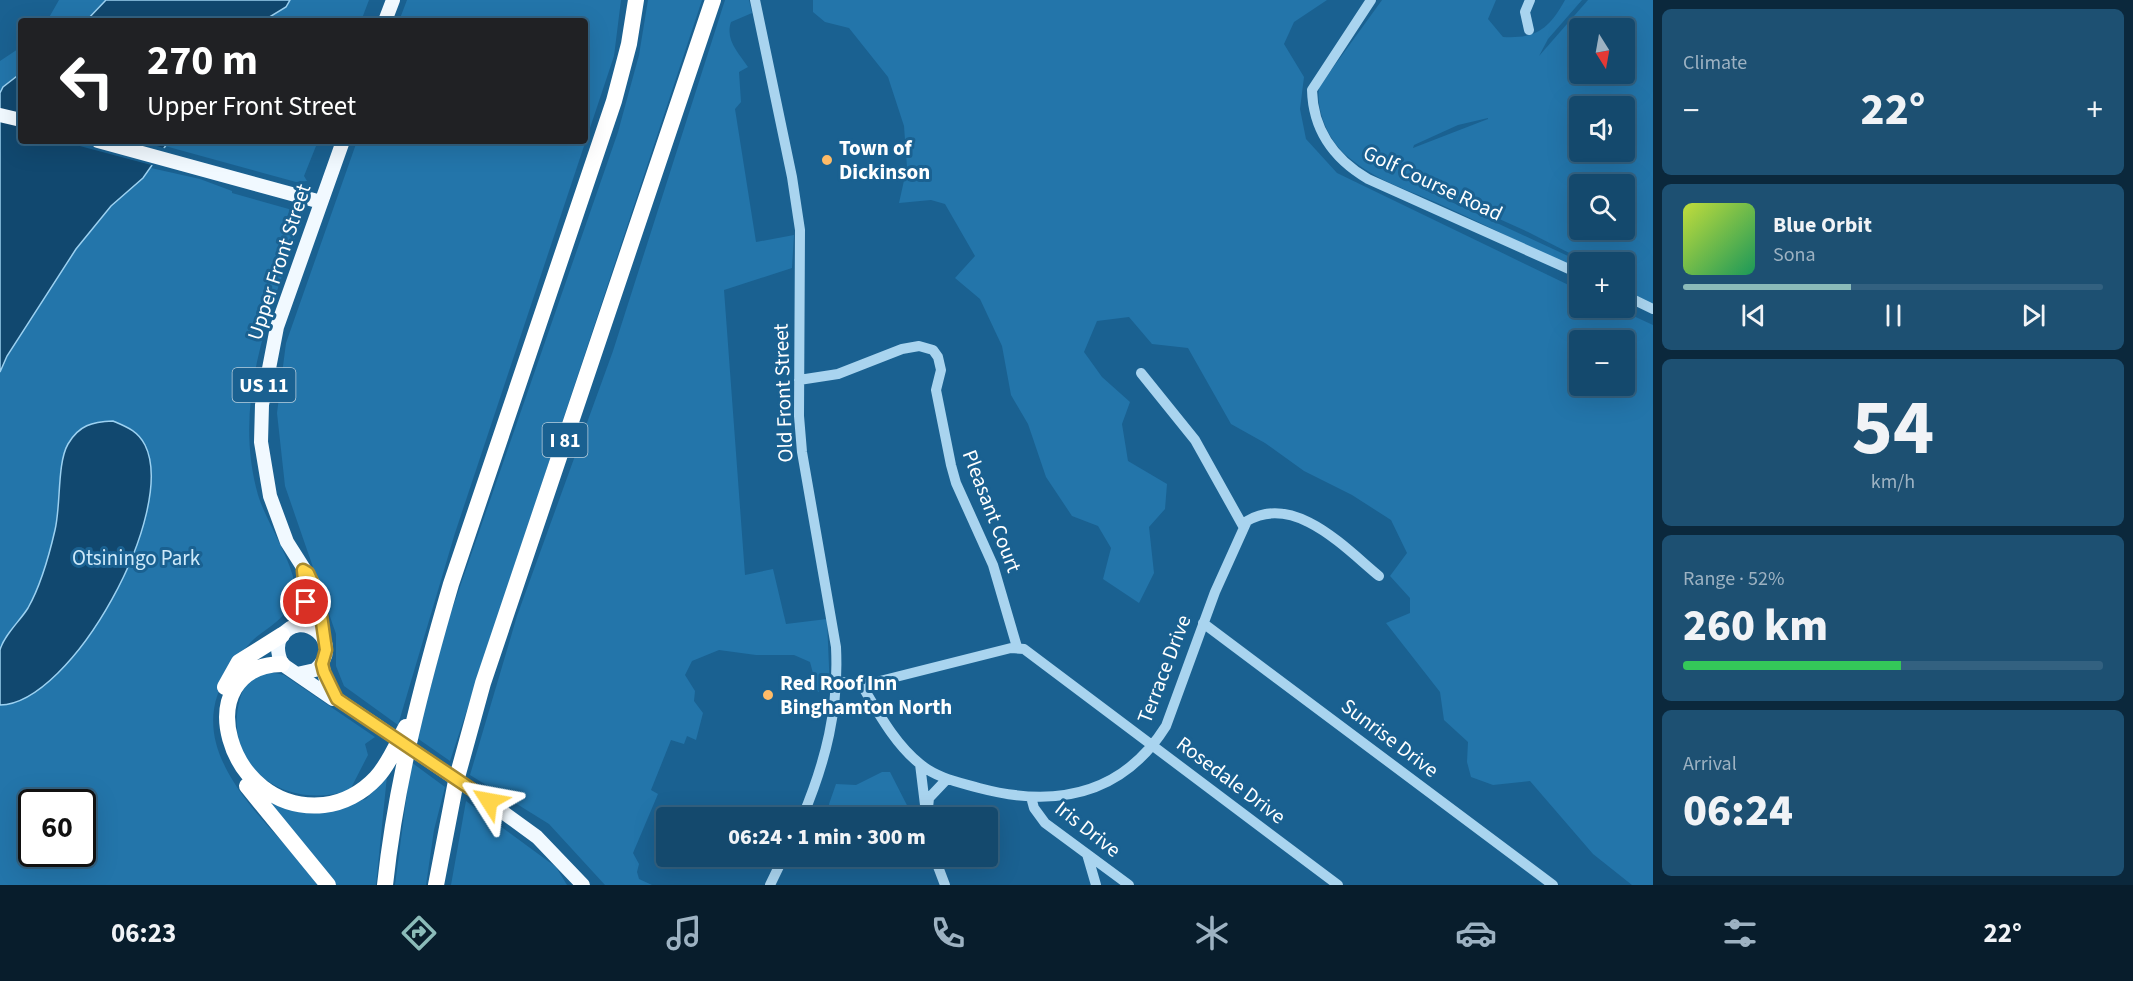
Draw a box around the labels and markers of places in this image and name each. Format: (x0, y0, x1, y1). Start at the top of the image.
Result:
place label: Town of Dickinson (839, 133, 930, 187)
marker: Town of Dickinson (820, 153, 834, 167)
pin (280, 576, 331, 627)
place label: Red Roof Inn Binghamton North (780, 668, 952, 722)
marker: Red Roof Inn Binghamton North (761, 688, 775, 702)

